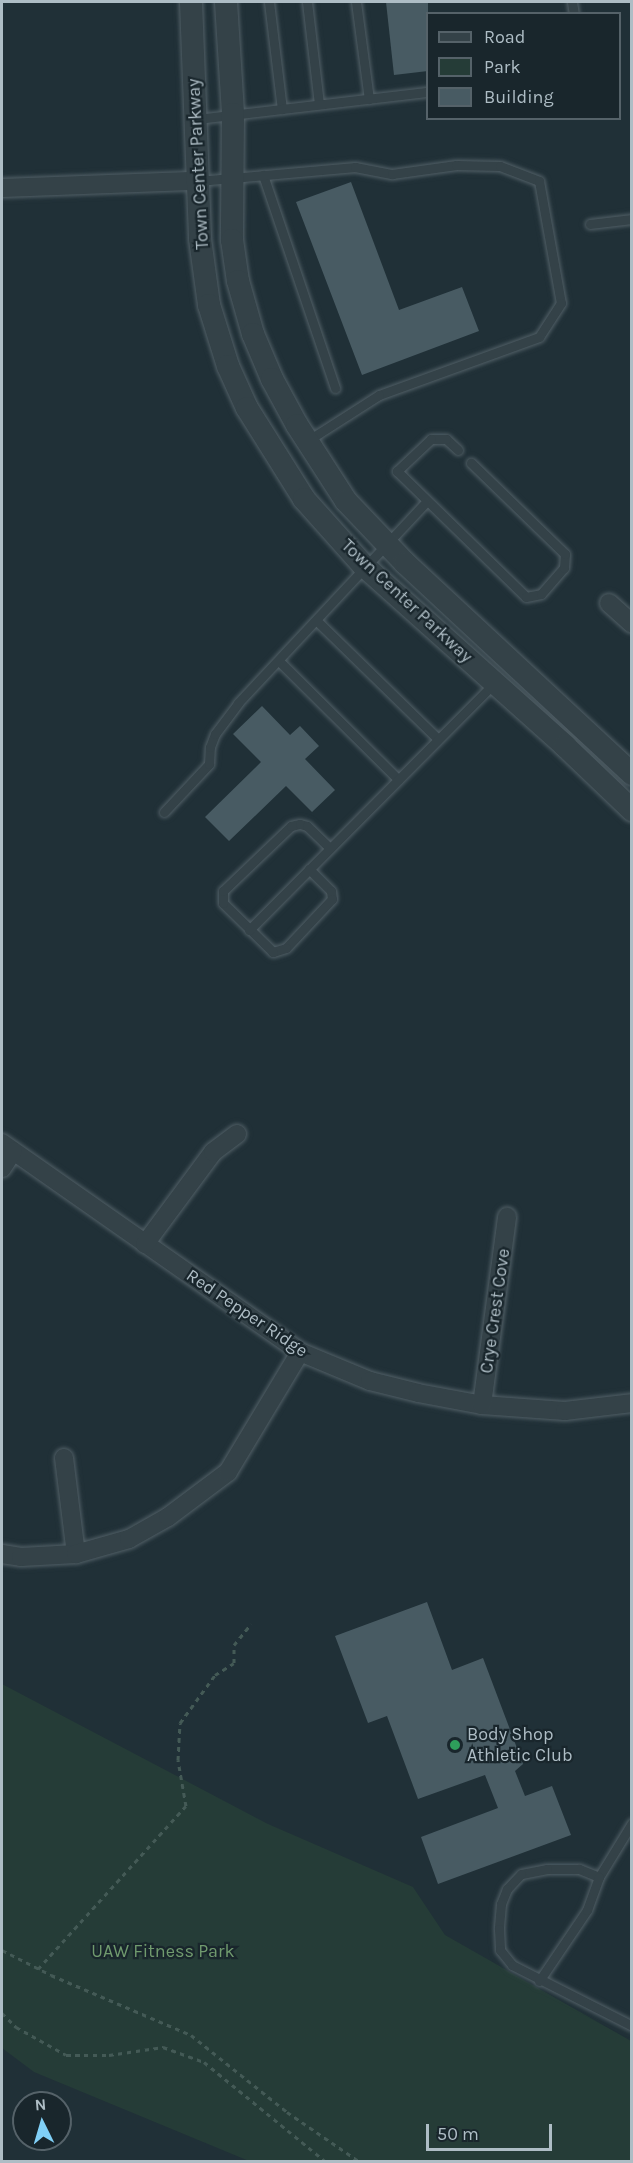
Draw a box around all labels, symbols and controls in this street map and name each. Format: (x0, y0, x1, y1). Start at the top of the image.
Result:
legend (426, 12, 621, 120)
text: Road (484, 26, 525, 48)
text: Park (484, 56, 521, 78)
street label: Town Center Parkway (183, 78, 213, 250)
text: Building (484, 86, 554, 108)
street label: Town Center Parkway (337, 535, 477, 667)
street label: Crye Crest Cove (476, 1247, 514, 1375)
street label: Red Pepper Ridge (182, 1264, 312, 1362)
place label: Body Shop Athletic Club (467, 1724, 573, 1766)
marker: Body Shop Athletic Club (448, 1738, 462, 1752)
park label: UAW Fitness Park (91, 1940, 235, 1962)
north arrow (12, 2091, 72, 2151)
text: N (34, 2095, 47, 2115)
scale bar (429, 2112, 555, 2150)
text: 50 m (437, 2123, 479, 2145)

